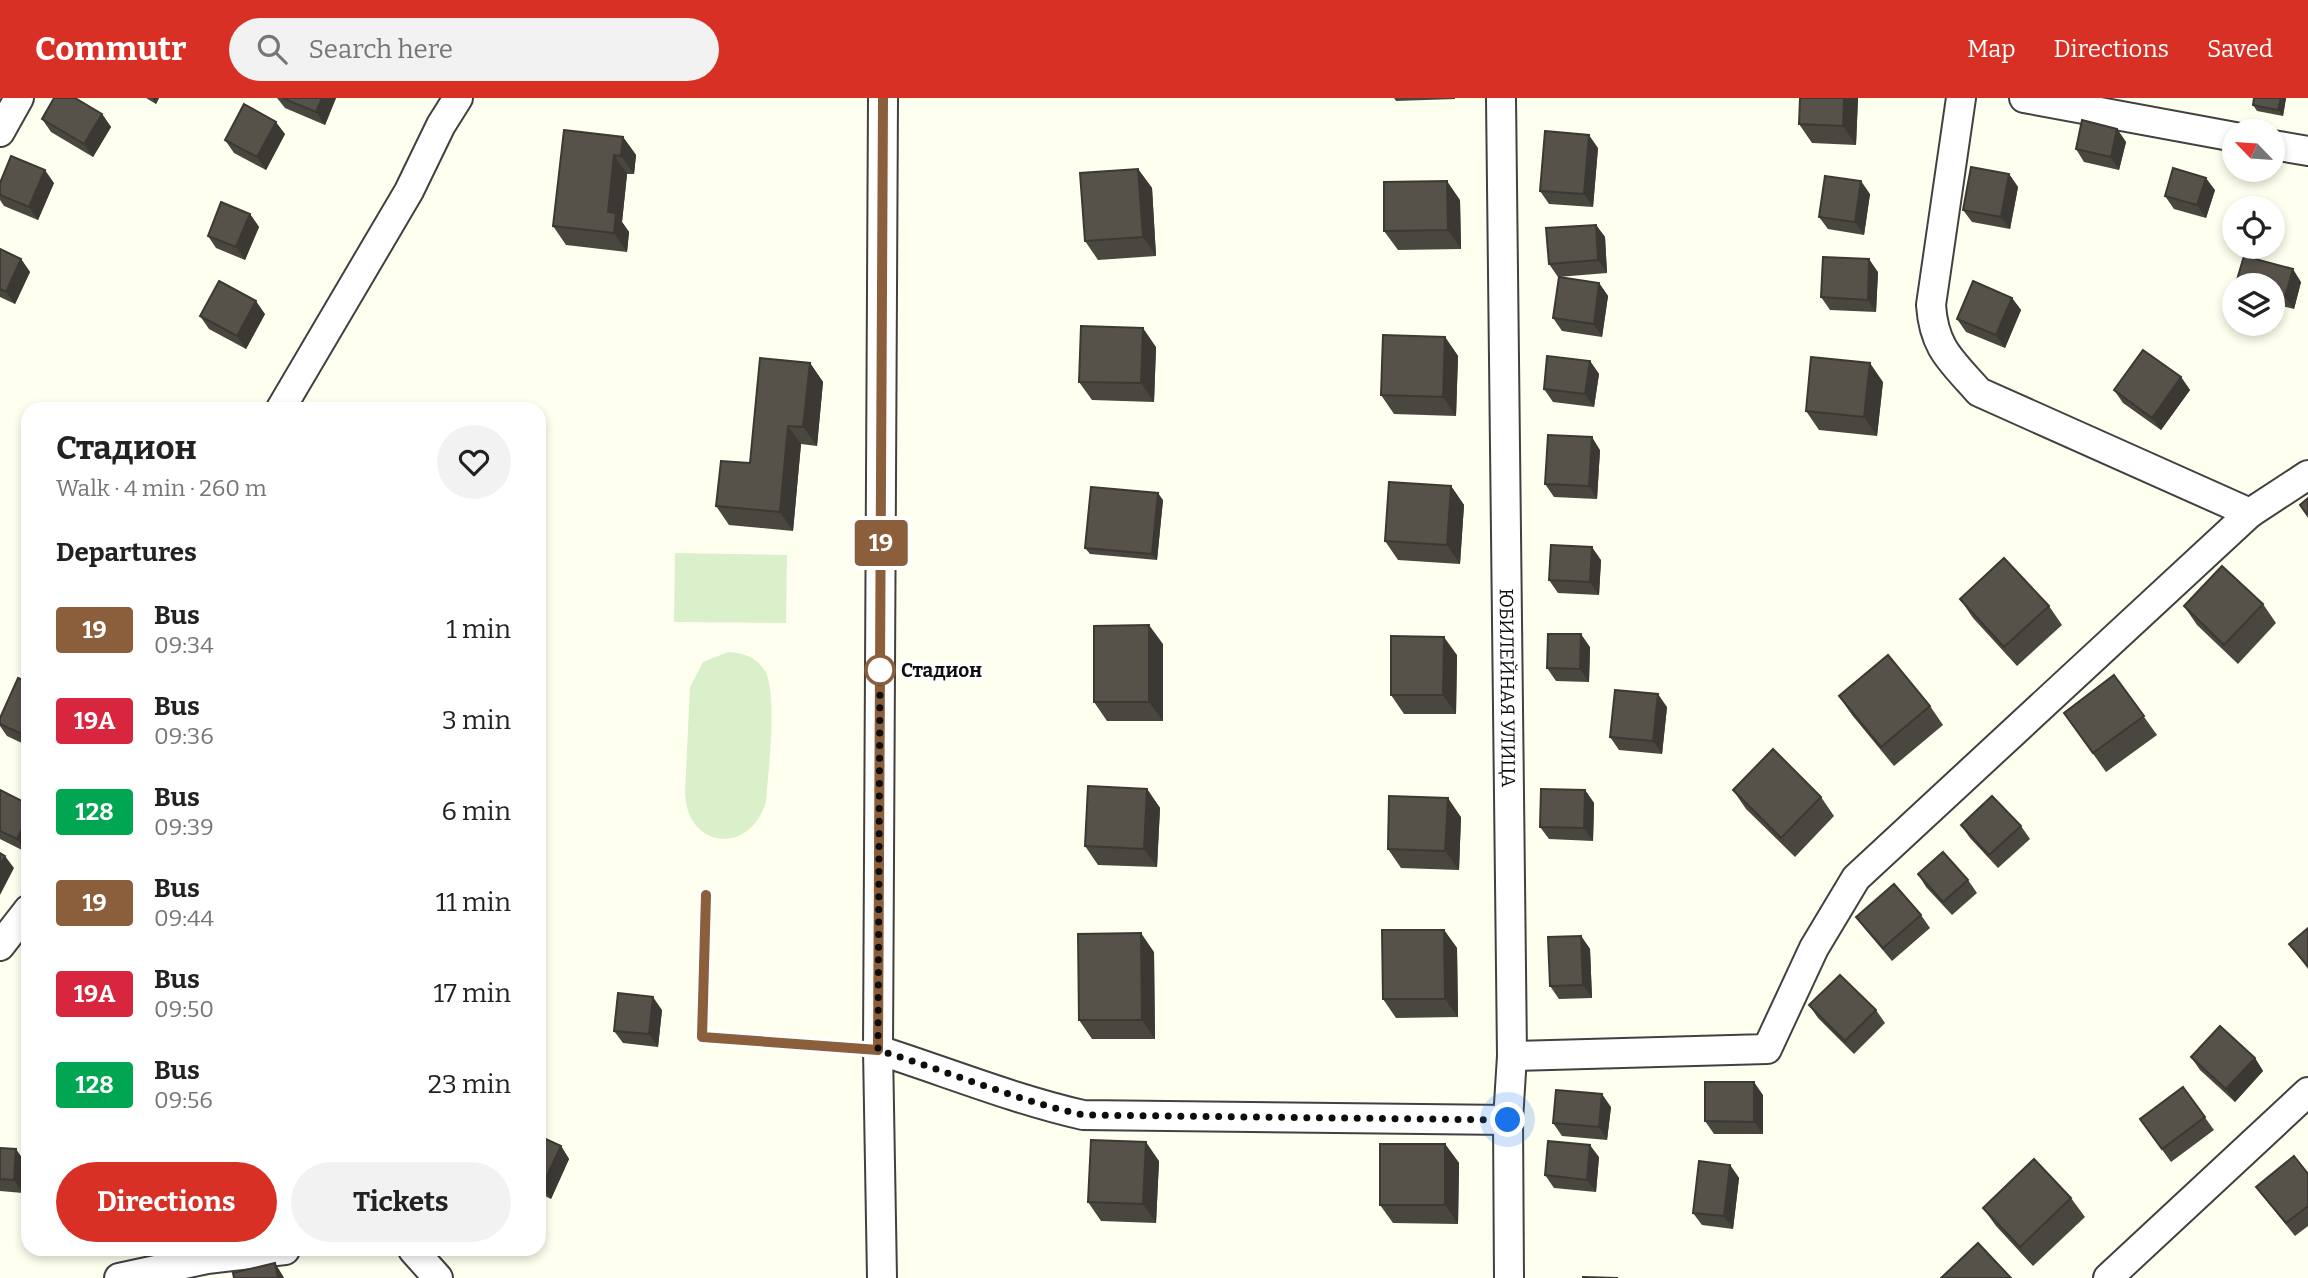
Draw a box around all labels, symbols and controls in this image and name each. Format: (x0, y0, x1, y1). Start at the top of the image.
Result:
search box (229, 18, 719, 81)
text: Commutr (35, 29, 187, 69)
icon: search (253, 30, 291, 68)
text: Search here (309, 34, 453, 65)
text: Map (1967, 35, 2016, 63)
text: Directions (2054, 35, 2169, 63)
text: Saved (2207, 35, 2273, 63)
north arrow (2222, 119, 2286, 182)
map controls (2222, 119, 2285, 336)
button: locate (2222, 196, 2285, 259)
button: layers (2222, 273, 2285, 336)
button: heart (437, 425, 511, 499)
text: Стадион (56, 428, 197, 468)
text: Walk · 4 min · 260 m (56, 474, 267, 502)
line badge: 19 (850, 520, 912, 566)
text: 19 (869, 529, 893, 557)
text: Departures (56, 537, 197, 568)
street label: ЮБИЛЕЙНАЯ УЛИЦА (1495, 588, 1520, 788)
text: Bus (154, 600, 200, 631)
text: 1 min (446, 614, 511, 645)
text: 19 (82, 616, 107, 644)
text: 09:34 (154, 631, 214, 659)
marker: Стадион (865, 655, 895, 685)
place label: Стадион (901, 659, 982, 682)
text: Bus (154, 691, 200, 722)
text: 3 min (442, 705, 511, 736)
text: 19А (74, 707, 115, 735)
text: 09:36 (154, 722, 214, 750)
text: Bus (154, 782, 200, 813)
text: 6 min (442, 796, 511, 827)
text: 128 (75, 798, 114, 826)
text: 09:39 (154, 813, 214, 841)
text: Bus (154, 873, 200, 904)
text: 11 min (436, 887, 511, 918)
text: 19 (82, 889, 107, 917)
text: 09:44 (154, 904, 214, 932)
text: Bus (154, 964, 200, 995)
text: 17 min (433, 978, 511, 1009)
text: 19А (74, 980, 115, 1008)
text: 09:50 (154, 995, 214, 1023)
text: Bus (154, 1055, 200, 1086)
text: 23 min (428, 1069, 511, 1100)
text: 128 (75, 1071, 114, 1099)
text: 09:56 (154, 1086, 213, 1114)
your location (1490, 1102, 1525, 1137)
button: Directions (56, 1162, 277, 1242)
button: Tickets (291, 1162, 511, 1242)

